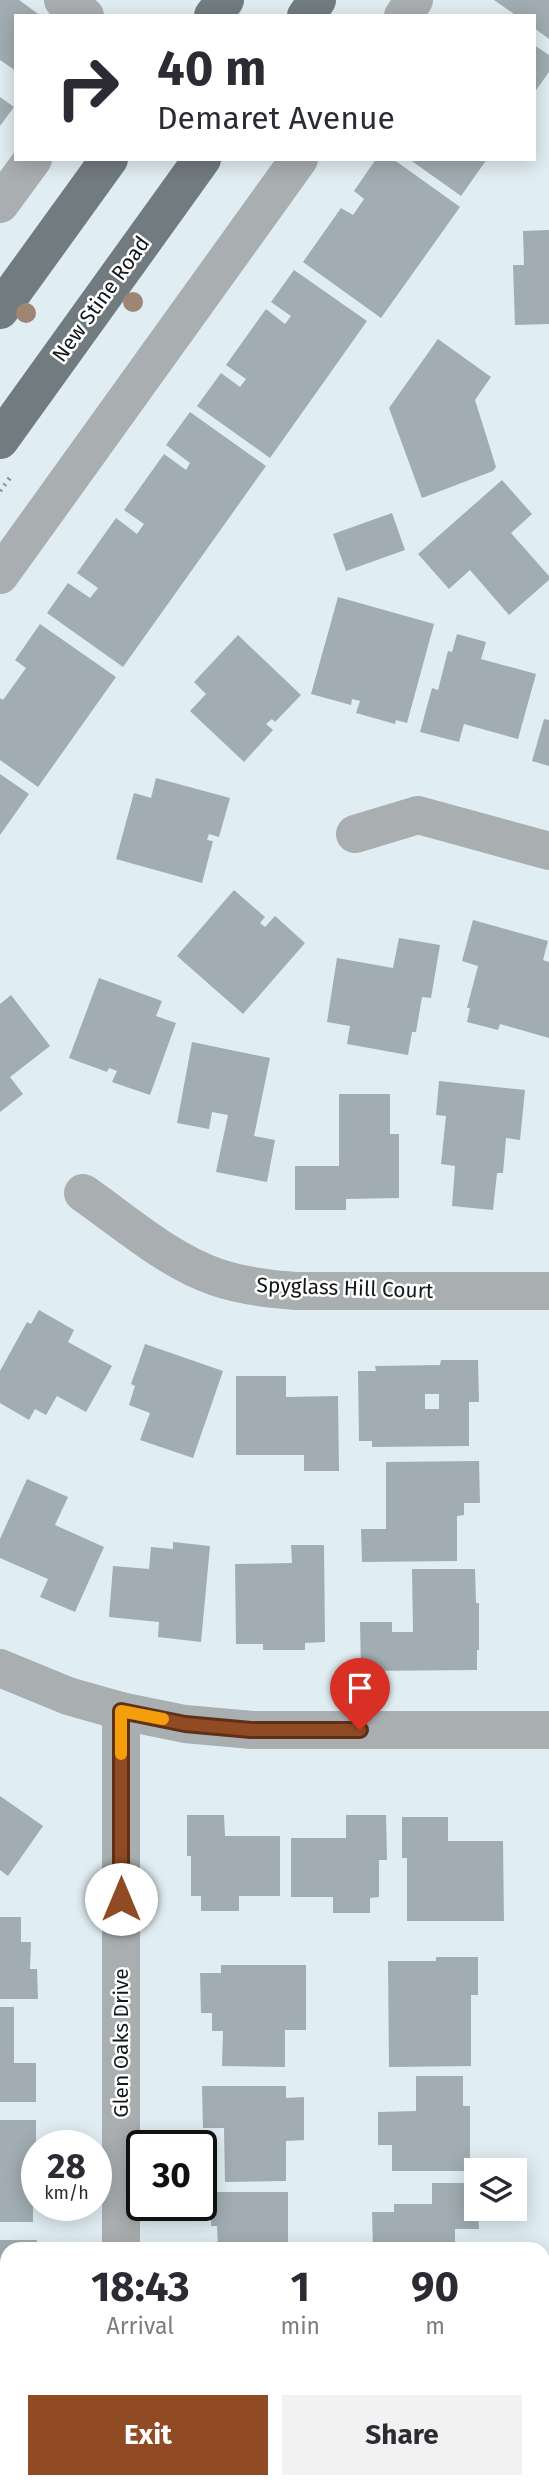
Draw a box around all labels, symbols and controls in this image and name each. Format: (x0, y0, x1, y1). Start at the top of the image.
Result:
text: 40 m (157, 39, 266, 98)
icon: right (42, 42, 133, 133)
text: Demaret Avenue (157, 99, 395, 137)
street label: New Stine Road (47, 231, 155, 367)
street label: Spyglass Hill Court (256, 1272, 434, 1304)
pin (330, 1658, 390, 1730)
icon: arrive (341, 1669, 379, 1707)
position arrow (84, 1862, 158, 1936)
street label: Glen Oaks Drive (108, 1968, 134, 2118)
speed limit sign: 30 (126, 2130, 217, 2221)
text: 28 (47, 2145, 86, 2187)
map controls (464, 2158, 527, 2221)
button: layers (464, 2158, 527, 2221)
text: km/h (44, 2182, 89, 2204)
text: 18:43 (91, 2262, 190, 2312)
text: 1 (291, 2262, 310, 2312)
text: 90 (411, 2262, 459, 2312)
text: Arrival (107, 2312, 174, 2340)
text: min (280, 2312, 320, 2340)
text: m (425, 2312, 445, 2340)
button: Exit (28, 2395, 268, 2475)
button: Share (282, 2395, 522, 2475)

